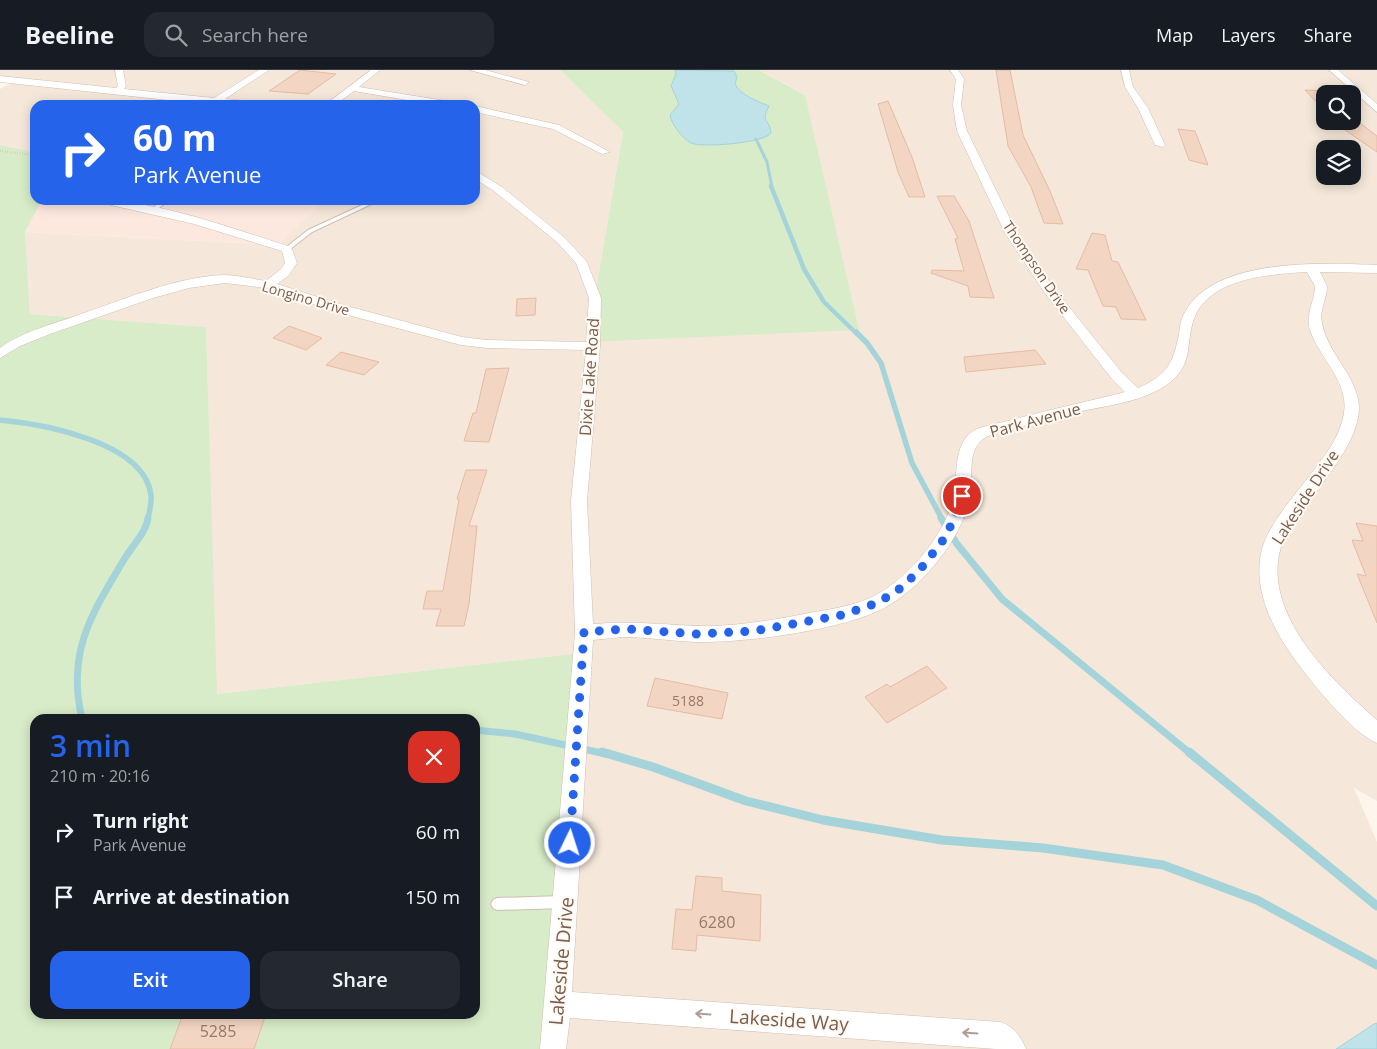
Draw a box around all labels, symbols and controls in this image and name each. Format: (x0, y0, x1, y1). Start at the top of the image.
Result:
search box (144, 12, 494, 57)
text: Beeline (25, 18, 114, 51)
icon: search (162, 21, 190, 49)
text: Search here (202, 22, 308, 48)
text: Map (1156, 23, 1193, 47)
text: Layers (1221, 23, 1276, 47)
text: Share (1304, 23, 1352, 47)
map controls (1316, 85, 1361, 185)
button: search (1316, 85, 1361, 130)
text: 60 m (133, 114, 216, 161)
icon: right (50, 120, 115, 185)
button: layers (1316, 140, 1361, 185)
text: Park Avenue (133, 159, 261, 189)
street label: Thompson Drive (999, 217, 1075, 317)
street label: Longino Drive (260, 276, 352, 320)
street label: Dixie Lake Road (574, 317, 604, 437)
street label: Park Avenue (987, 397, 1083, 443)
street label: Lakeside Drive (1266, 446, 1344, 548)
pin (941, 475, 983, 517)
icon: arrive (948, 482, 976, 510)
house number: 5188 (672, 691, 704, 710)
text: 3 min (50, 725, 131, 766)
button: close (408, 731, 460, 783)
text: 210 m · 20:16 (50, 765, 150, 787)
text: Turn right (93, 808, 188, 834)
position arrow (543, 816, 595, 868)
icon: right (50, 818, 78, 846)
text: 60 m (416, 819, 460, 845)
text: Park Avenue (93, 834, 186, 856)
icon: arrive (50, 883, 78, 911)
text: Arrive at destination (93, 884, 290, 910)
text: 150 m (405, 884, 460, 910)
street label: Lakeside Drive (542, 896, 580, 1026)
house number: 6280 (699, 911, 735, 933)
button: Exit (50, 951, 250, 1009)
button: Share (260, 951, 460, 1009)
street label: Lakeside Way (728, 1003, 850, 1037)
one-way arrow (696, 1009, 712, 1019)
house number: 5285 (200, 1020, 236, 1042)
one-way arrow (962, 1029, 978, 1038)

